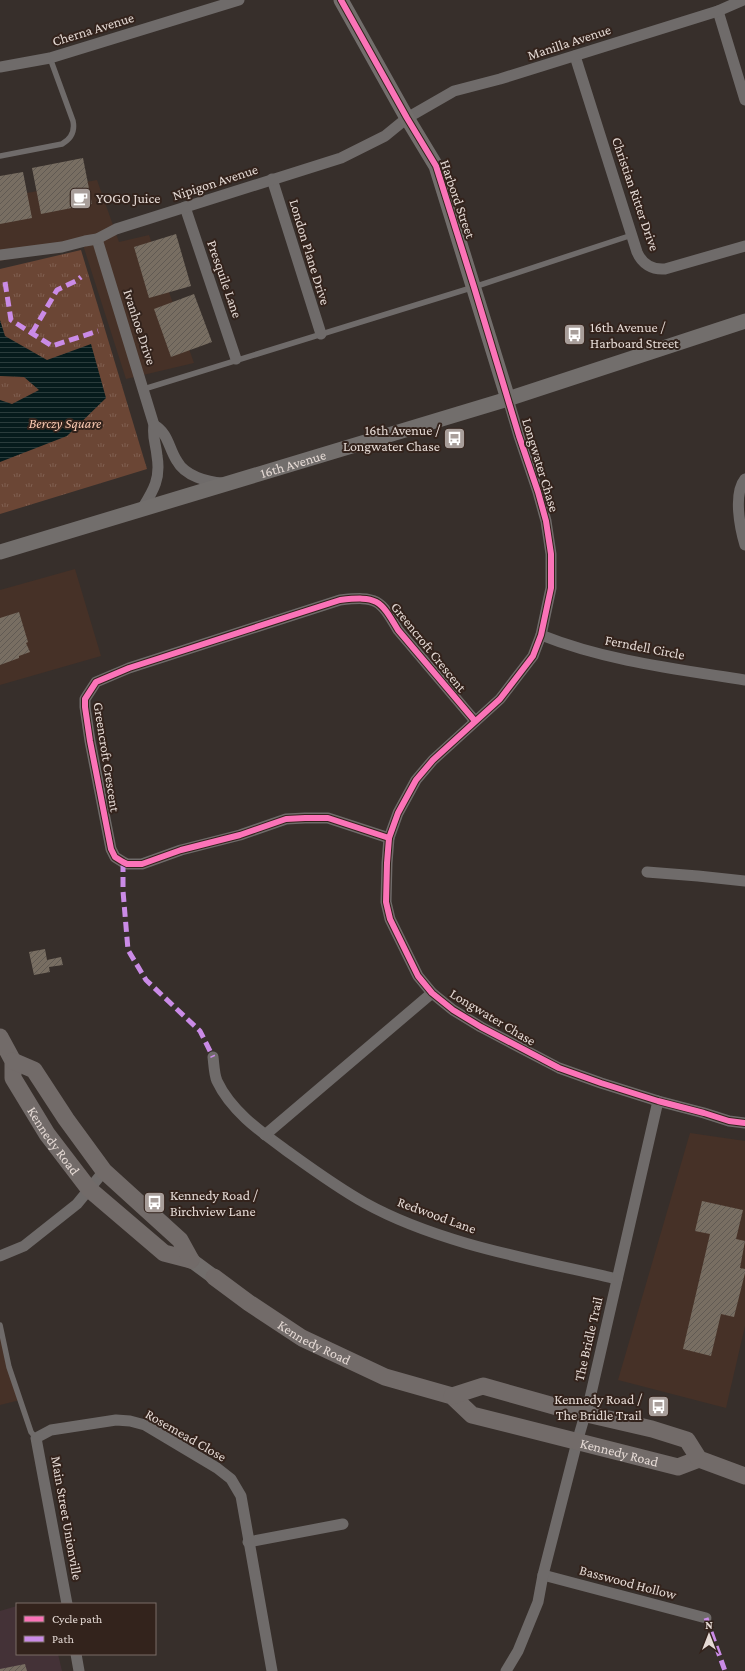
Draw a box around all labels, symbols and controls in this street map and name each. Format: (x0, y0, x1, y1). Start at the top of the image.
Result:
street label: Cherna Avenue (50, 9, 136, 49)
street label: Manilla Avenue (525, 21, 613, 63)
street label: Christian Ritter Drive (609, 135, 663, 253)
street label: Harbord Street (437, 158, 479, 241)
street label: Nipigon Avenue (170, 161, 260, 203)
cafe icon: YOGO Juice (68, 185, 94, 211)
place label: YOGO Juice (96, 190, 160, 206)
street label: London Plane Drive (286, 197, 334, 307)
street label: Presquile Lane (204, 238, 246, 320)
street label: Ivanhoe Drive (120, 287, 160, 367)
place label: 16th Avenue / Harboard Street (590, 319, 679, 351)
bus stop icon: 16th Avenue / Harboard Street (561, 322, 587, 348)
park label: Berczy Square (29, 415, 102, 431)
street label: Longwater Chase (519, 416, 563, 514)
place label: 16th Avenue / Longwater Chase (343, 422, 441, 454)
bus stop icon: 16th Avenue / Longwater Chase (442, 425, 468, 451)
street label: 16th Avenue (258, 446, 328, 481)
street label: Greencroft Crescent (388, 599, 470, 695)
street label: Ferndell Circle (604, 631, 686, 663)
street label: Greencroft Crescent (90, 701, 124, 813)
street label: Longwater Chase (447, 985, 539, 1049)
street label: Kennedy Road (24, 1103, 84, 1178)
place label: Kennedy Road / Birchview Lane (170, 1187, 259, 1219)
bus stop icon: Kennedy Road / Birchview Lane (141, 1190, 167, 1216)
street label: Redwood Lane (396, 1193, 478, 1237)
street label: The Bridle Trail (571, 1295, 606, 1383)
street label: Kennedy Road (275, 1316, 354, 1368)
place label: Kennedy Road / The Bridle Trail (554, 1391, 643, 1423)
bus stop icon: Kennedy Road / The Bridle Trail (645, 1394, 671, 1420)
street label: Rosemead Close (143, 1405, 229, 1465)
street label: Kennedy Road (579, 1435, 661, 1470)
street label: Main Street Unionville (48, 1455, 86, 1581)
street label: Basswood Hollow (578, 1561, 679, 1603)
legend (16, 1603, 156, 1655)
text: Cycle path (52, 1612, 103, 1626)
north arrow (689, 1615, 729, 1655)
text: N (705, 1619, 713, 1631)
text: Path (52, 1632, 74, 1646)

